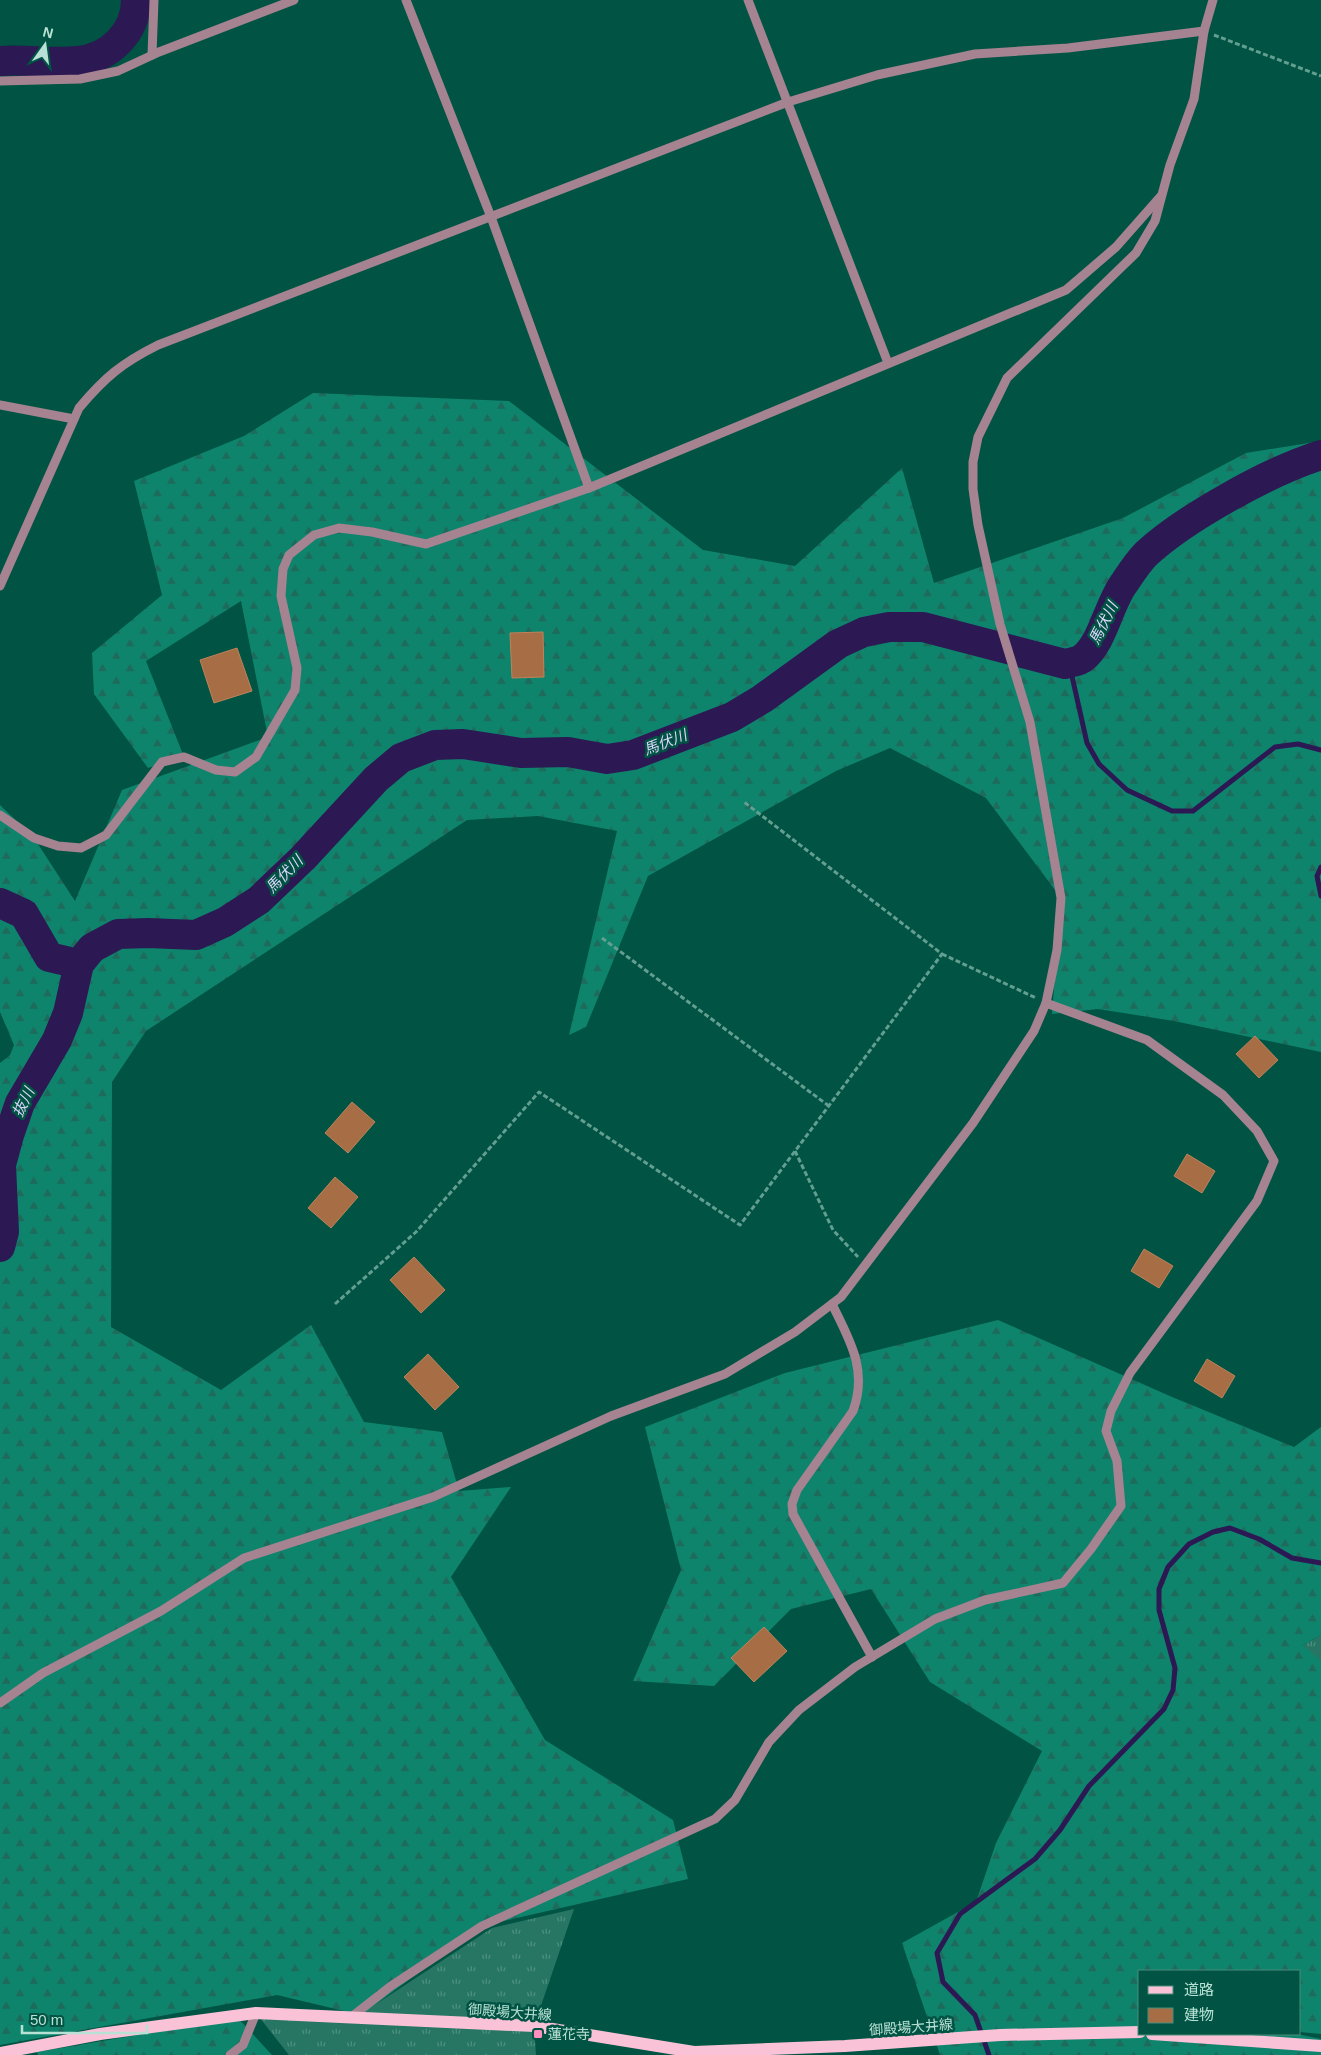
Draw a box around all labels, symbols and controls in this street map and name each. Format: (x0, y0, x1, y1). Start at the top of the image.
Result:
north arrow (20, 20, 70, 70)
text: N (41, 23, 55, 41)
water label: 馬伏川 (1085, 597, 1122, 647)
water label: 馬伏川 (641, 725, 691, 758)
water label: 馬伏川 (262, 850, 307, 896)
water label: 抜川 (9, 1083, 38, 1119)
legend (1138, 1970, 1301, 2035)
text: 道路 (1184, 1981, 1214, 1998)
street label: 御殿場大井線 (468, 2001, 552, 2023)
scale bar (22, 2002, 148, 2034)
text: 建物 (1184, 2006, 1214, 2023)
text: 50 m (30, 2011, 63, 2028)
street label: 御殿場大井線 (869, 2016, 953, 2038)
place label: 蓮花寺 (548, 2026, 590, 2042)
marker: 蓮花寺 (532, 2028, 544, 2040)

